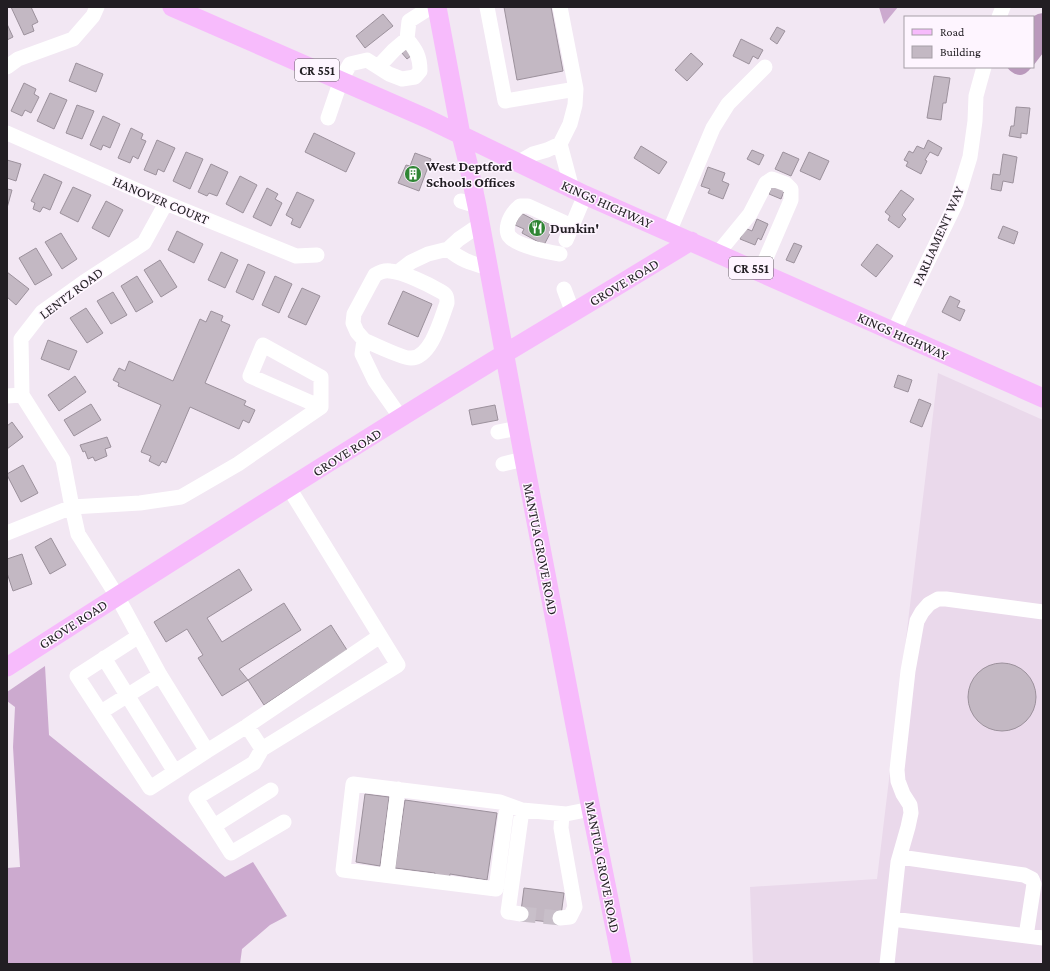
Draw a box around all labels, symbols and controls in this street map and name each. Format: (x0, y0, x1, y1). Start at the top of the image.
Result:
legend (904, 16, 1034, 68)
text: Road (940, 25, 965, 39)
text: Building (940, 45, 981, 59)
road number: CR 551 (295, 59, 339, 81)
place label: West Deptford Schools Offices (425, 158, 515, 190)
building icon: West Deptford Schools Offices (403, 164, 423, 184)
street label: HANOVER COURT (110, 172, 212, 228)
street label: KINGS HIGHWAY (559, 177, 656, 232)
street label: PARLIAMENT WAY (909, 183, 967, 288)
restaurant icon: Dunkin' (527, 218, 547, 238)
place label: Dunkin' (550, 220, 599, 236)
street label: GROVE ROAD (586, 255, 662, 309)
road number: CR 551 (729, 257, 773, 279)
street label: LENTZ ROAD (36, 264, 106, 322)
street label: KINGS HIGHWAY (855, 309, 952, 364)
street label: GROVE ROAD (310, 425, 384, 479)
street label: MANTUA GROVE ROAD (520, 482, 562, 616)
street label: GROVE ROAD (36, 596, 110, 652)
street label: MANTUA GROVE ROAD (582, 800, 624, 934)

